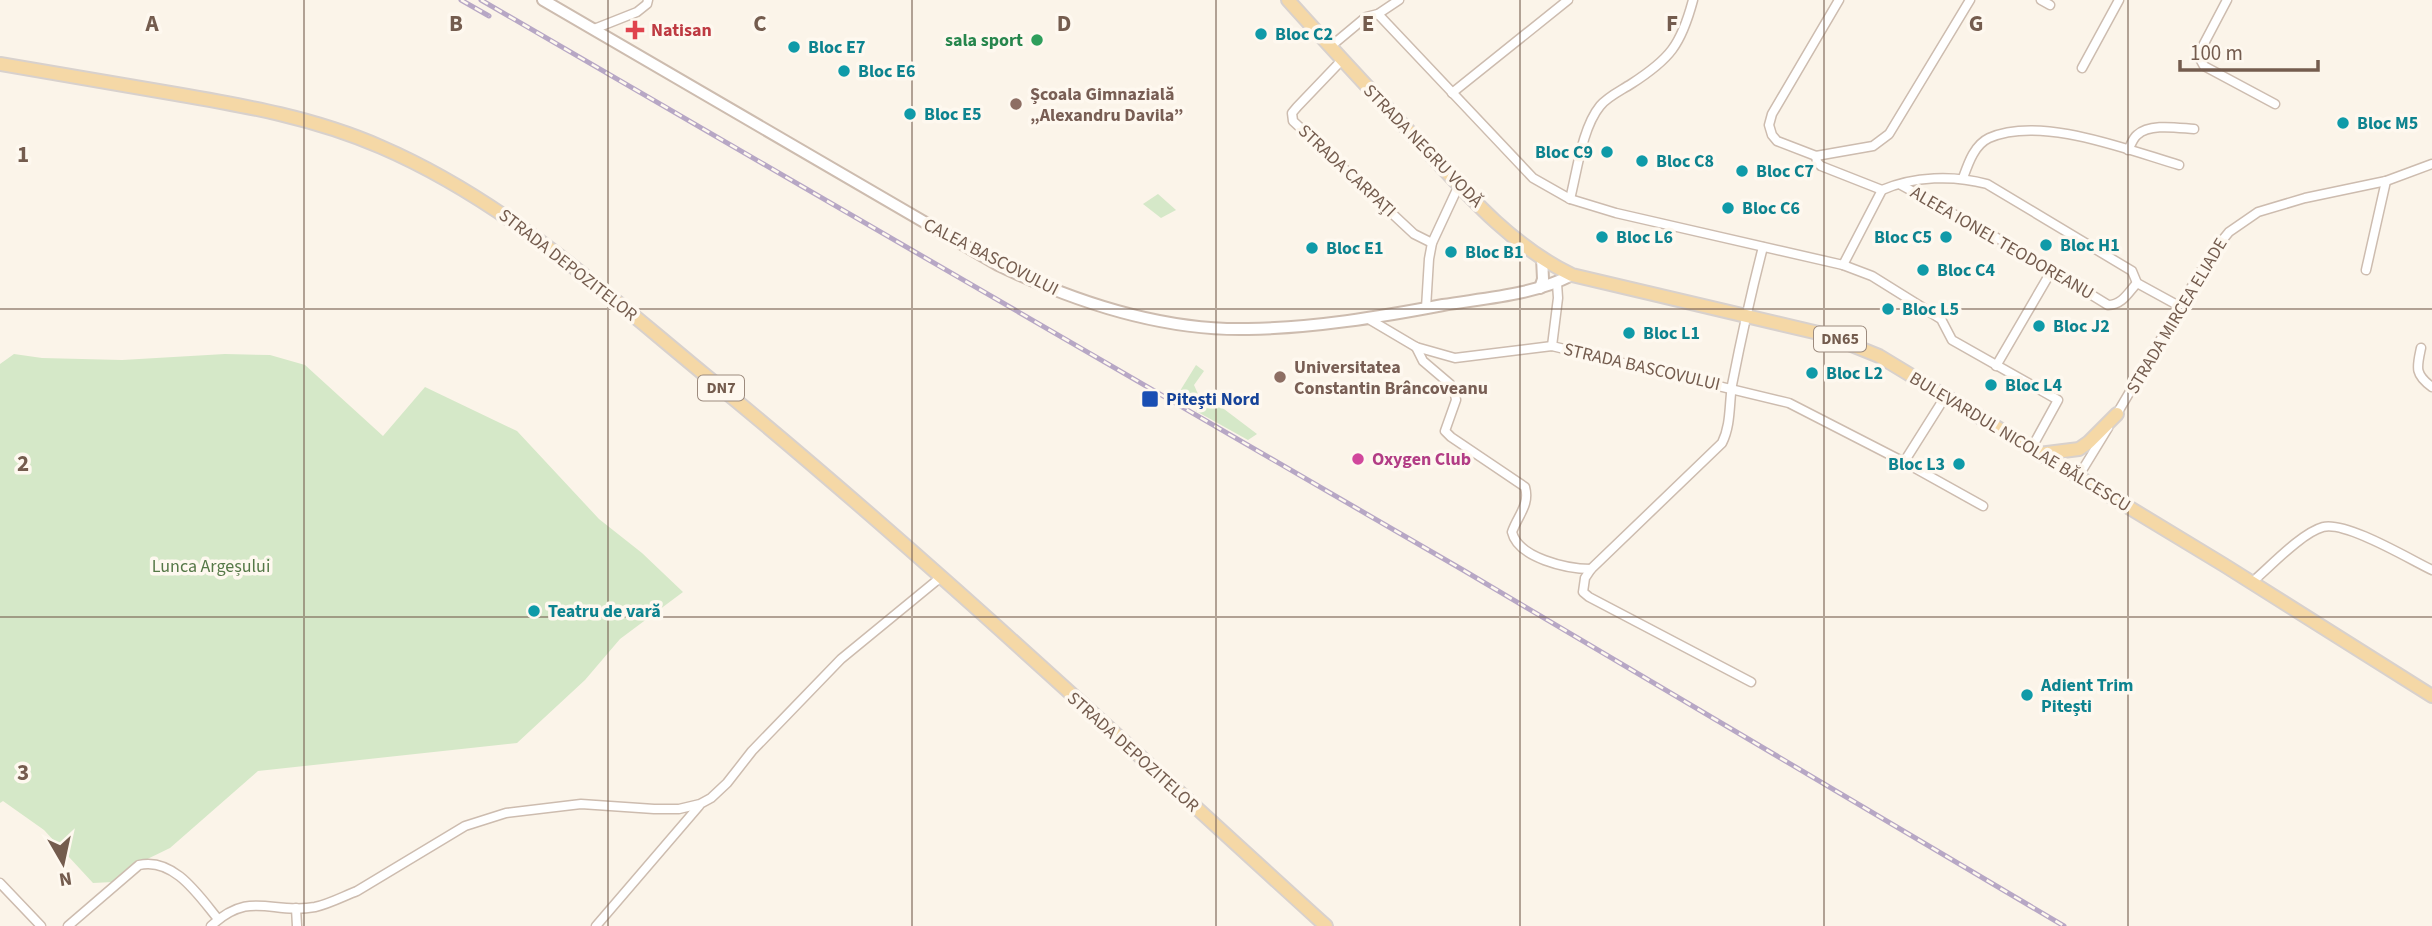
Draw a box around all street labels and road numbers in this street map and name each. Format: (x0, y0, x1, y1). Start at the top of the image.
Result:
street label: STRADA NEGRU VODĂ (1358, 79, 1489, 213)
street label: STRADA CARPAȚI (1292, 119, 1402, 223)
street label: ALEEA IONEL TEODOREANU (1906, 180, 2098, 306)
street label: STRADA DEPOZITELOR (494, 203, 642, 327)
street label: CALEA BASCOVULUI (919, 212, 1063, 302)
street label: STRADA MIRCEA ELIADE (2121, 233, 2233, 399)
road number: DN65 (1814, 326, 1866, 352)
street label: STRADA BASCOVULUI (1561, 337, 1723, 397)
street label: BULEVARDUL NICOLAE BĂLCESCU (1905, 366, 2135, 518)
road number: DN7 (698, 376, 744, 400)
street label: STRADA DEPOZITELOR (1062, 686, 1204, 818)

